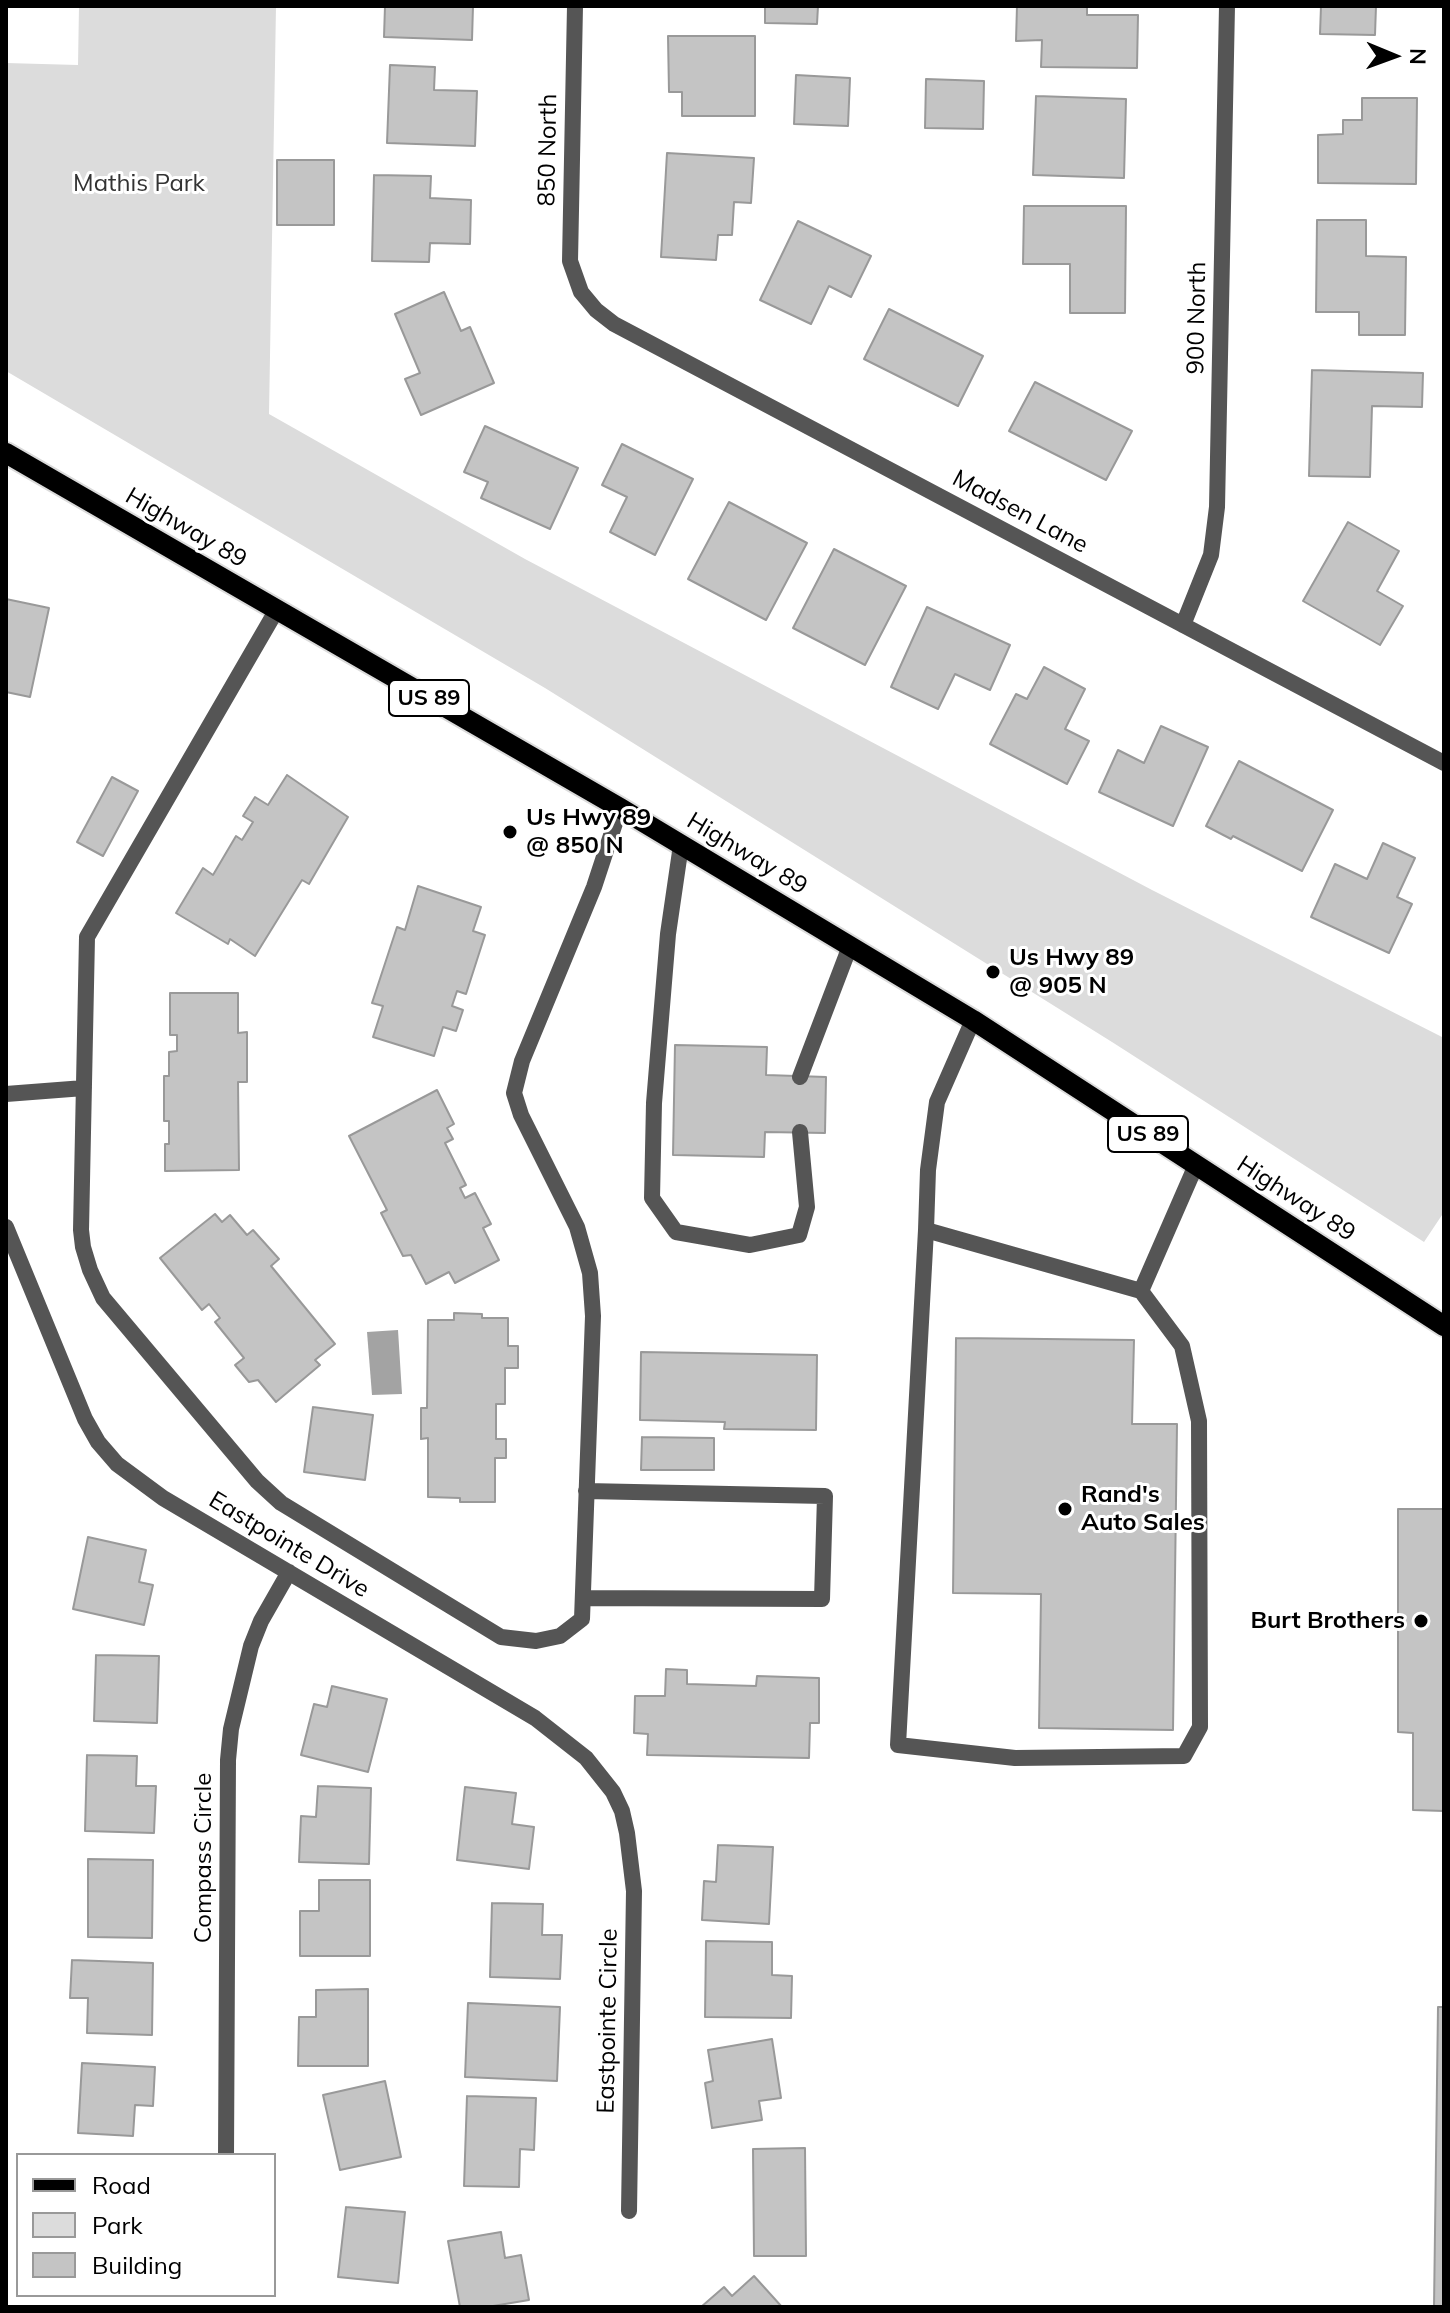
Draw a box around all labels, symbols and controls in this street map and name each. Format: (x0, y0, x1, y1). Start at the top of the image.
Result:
north arrow (1354, 16, 1434, 96)
text: N (1404, 48, 1432, 65)
street label: 850 North (533, 93, 563, 207)
park label: Mathis Park (73, 170, 205, 198)
street label: 900 North (1182, 261, 1212, 375)
street label: Madsen Lane (947, 464, 1093, 560)
street label: Highway 89 (120, 482, 252, 574)
road number: US 89 (389, 680, 469, 716)
place label: Us Hwy 89 @ 850 N (526, 804, 651, 860)
street label: Highway 89 (682, 807, 812, 901)
marker: Us Hwy 89 @ 850 N (501, 823, 519, 841)
place label: Us Hwy 89 @ 905 N (1009, 944, 1134, 1000)
marker: Us Hwy 89 @ 905 N (984, 963, 1002, 981)
road number: US 89 (1108, 1116, 1188, 1152)
street label: Highway 89 (1231, 1150, 1361, 1248)
place label: Rand's Auto Sales (1081, 1481, 1205, 1537)
street label: Eastpointe Drive (204, 1486, 374, 1604)
marker: Rand's Auto Sales (1056, 1500, 1074, 1518)
place label: Burt Brothers (1250, 1607, 1405, 1635)
marker: Burt Brothers (1412, 1612, 1430, 1630)
street label: Compass Circle (190, 1773, 218, 1943)
street label: Eastpointe Circle (592, 1928, 624, 2114)
legend (16, 2153, 276, 2297)
text: Road (92, 2170, 151, 2200)
text: Park (92, 2210, 143, 2240)
text: Building (92, 2250, 182, 2280)

